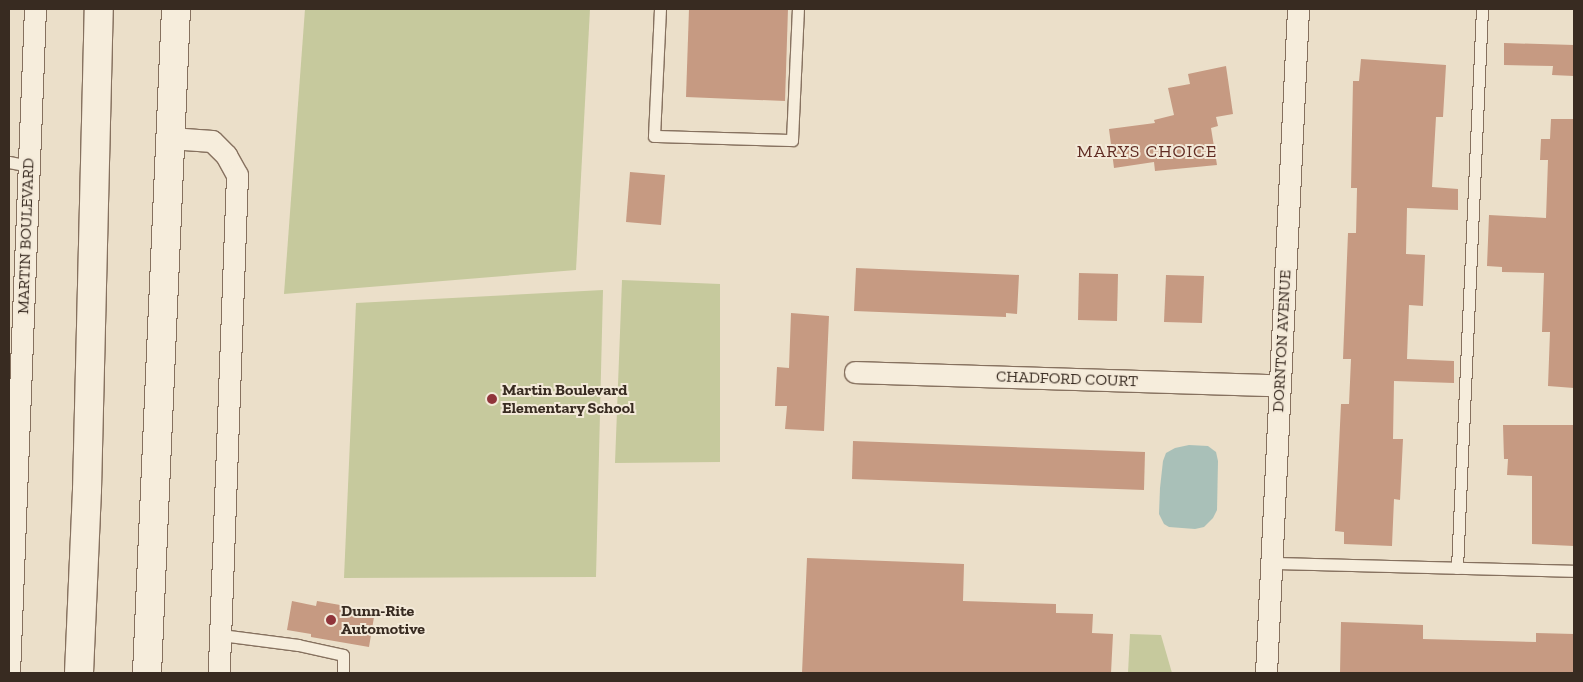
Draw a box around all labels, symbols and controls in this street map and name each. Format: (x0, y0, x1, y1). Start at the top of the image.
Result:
district label: MARYS CHOICE (1075, 140, 1219, 162)
street label: MARTIN BOULEVARD (14, 158, 38, 314)
street label: DORNTON AVENUE (1269, 269, 1295, 413)
street label: CHADFORD COURT (996, 367, 1138, 391)
place label: Martin Boulevard Elementary School (502, 380, 635, 418)
marker: Martin Boulevard Elementary School (486, 393, 498, 405)
place label: Dunn-Rite Automotive (341, 601, 425, 639)
marker: Dunn-Rite Automotive (325, 614, 337, 626)

